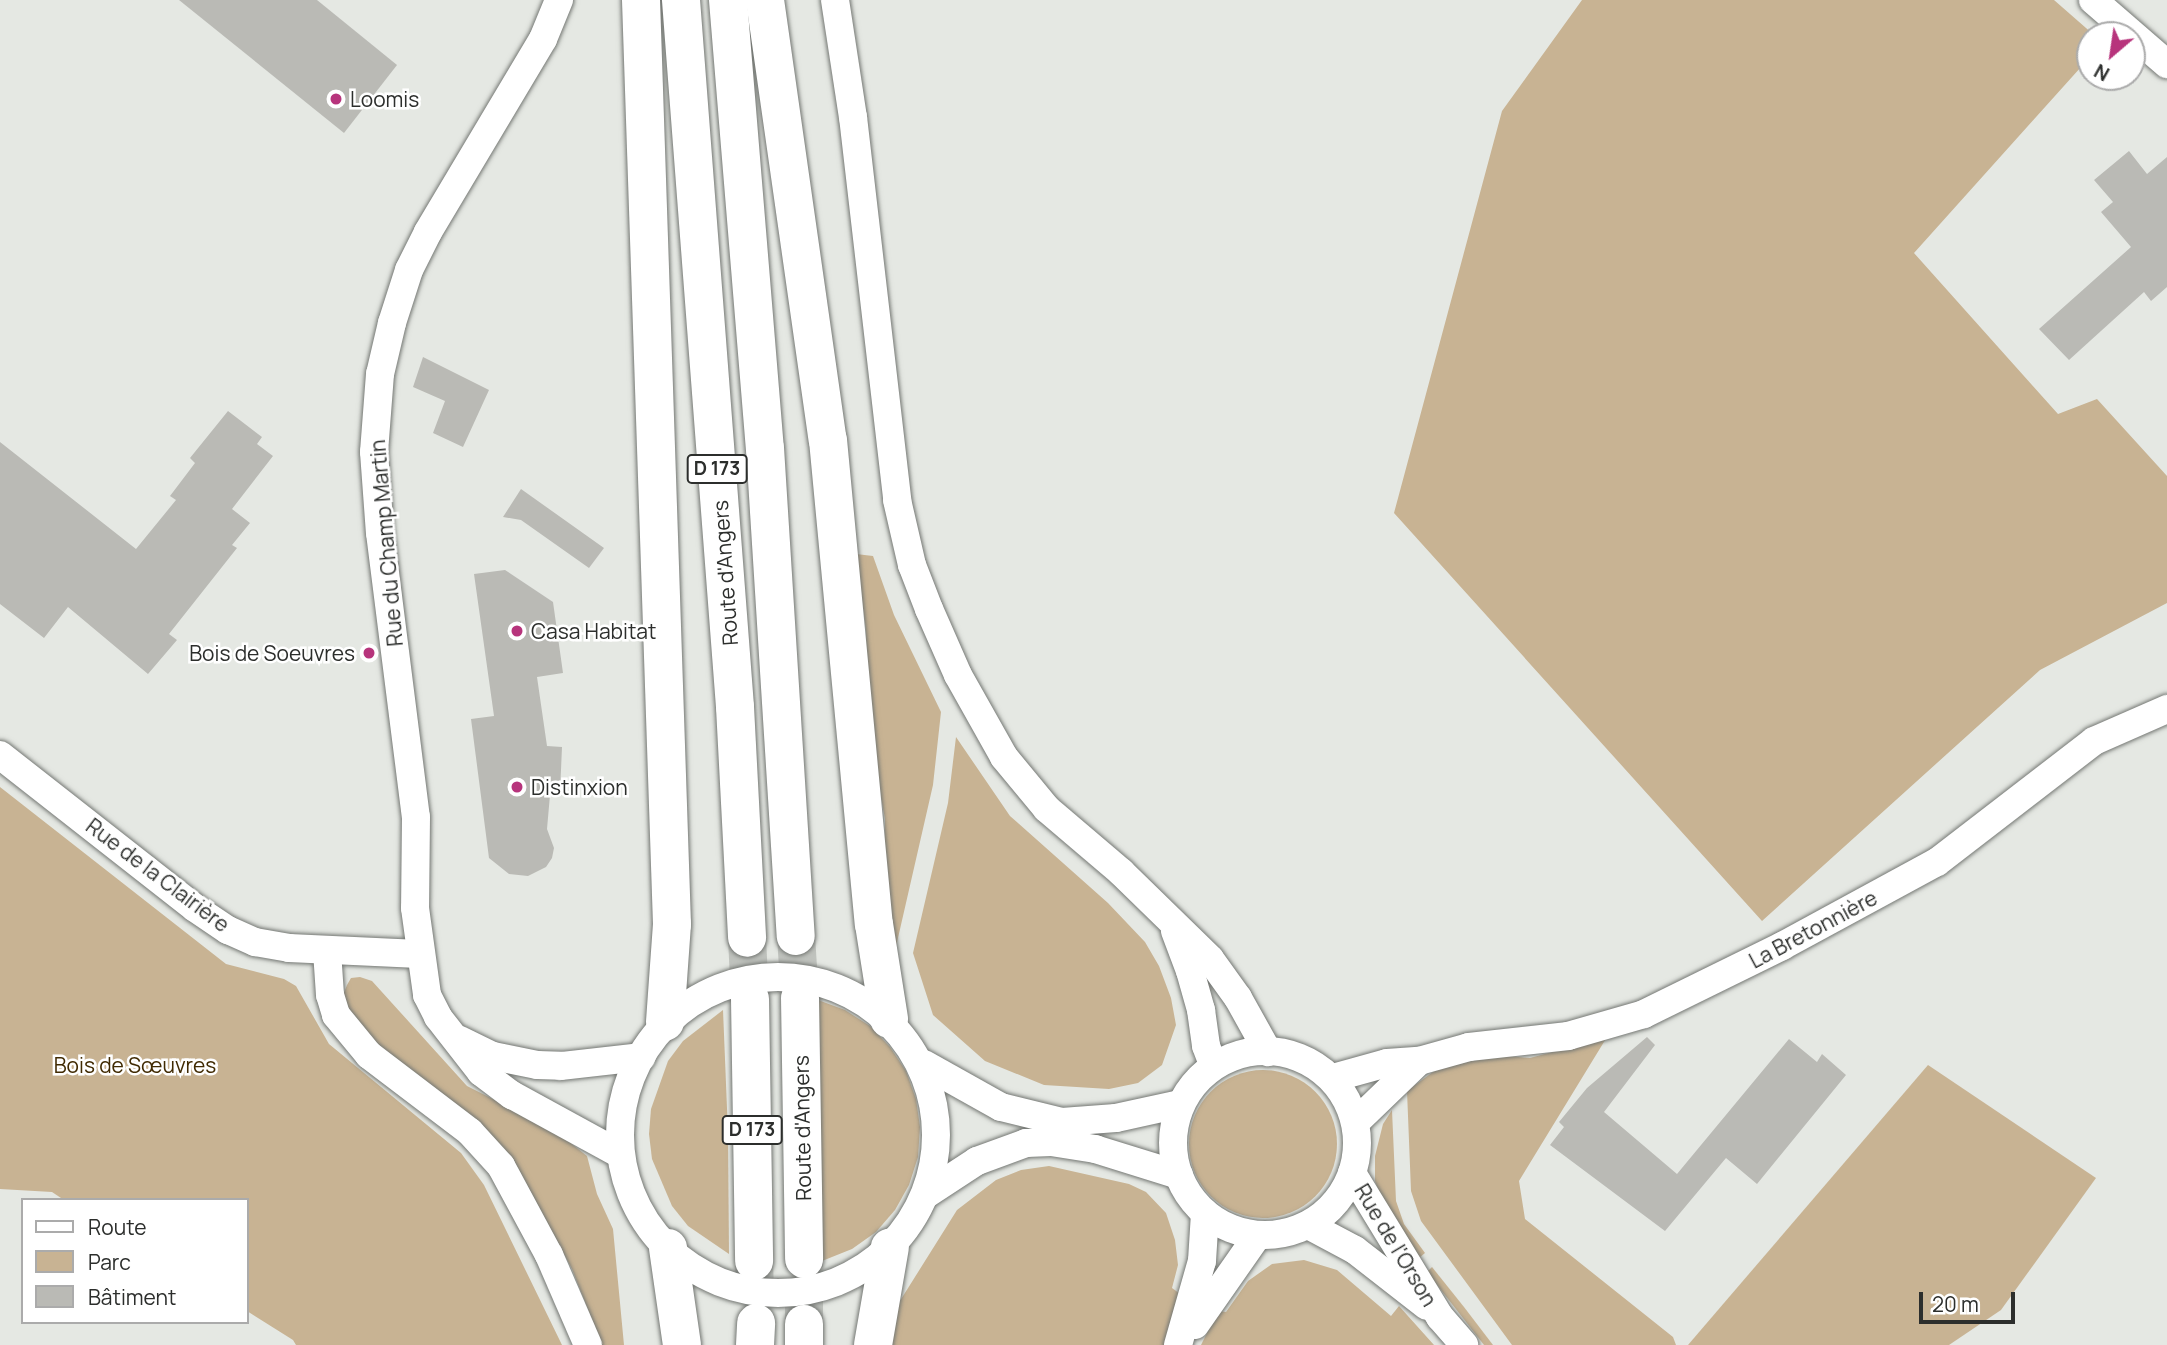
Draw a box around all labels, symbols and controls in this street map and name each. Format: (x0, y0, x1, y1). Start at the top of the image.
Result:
north arrow (2076, 21, 2146, 91)
text: N (2090, 58, 2114, 87)
place label: Loomis (350, 86, 419, 112)
marker: Loomis (328, 91, 344, 107)
street label: Rue du Champ Martin (364, 439, 408, 647)
road number: D 173 (686, 454, 748, 484)
street label: Route d'Angers (707, 499, 743, 647)
place label: Casa Habitat (531, 618, 656, 644)
marker: Casa Habitat (509, 623, 525, 639)
place label: Bois de Soeuvres (189, 640, 355, 666)
marker: Bois de Soeuvres (361, 645, 377, 661)
place label: Distinxion (531, 774, 628, 800)
marker: Distinxion (509, 779, 525, 795)
street label: Rue de la Clairière (81, 813, 235, 937)
street label: La Bretonnière (1745, 885, 1881, 973)
park label: Bois de Sœuvres (54, 1052, 216, 1078)
street label: Route d'Angers (788, 1055, 816, 1201)
road number: D 173 (720, 1114, 784, 1146)
street label: Rue de l'Orson (1350, 1179, 1442, 1311)
legend (21, 1198, 248, 1324)
text: Route (88, 1213, 146, 1241)
text: Parc (88, 1248, 131, 1276)
scale bar (1922, 1278, 2018, 1322)
text: Bâtiment (88, 1283, 176, 1311)
text: 20 m (1932, 1290, 1979, 1318)

